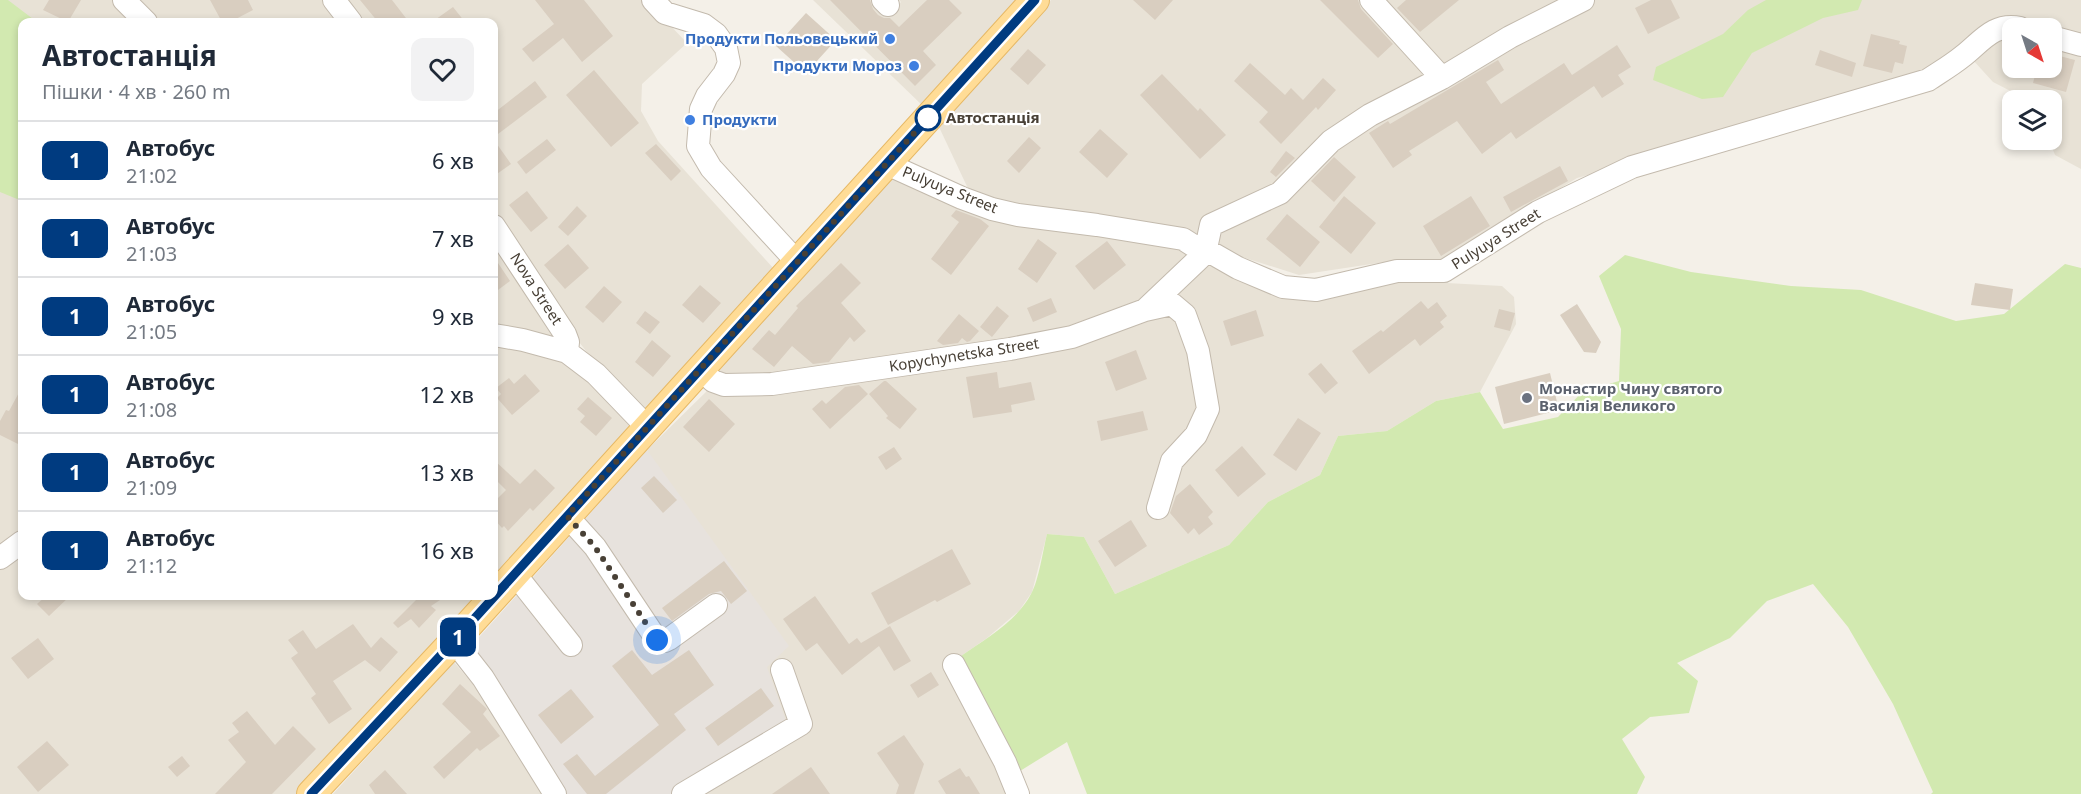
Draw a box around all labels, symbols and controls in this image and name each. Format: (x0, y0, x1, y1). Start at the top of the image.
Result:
north arrow (2002, 18, 2062, 78)
map controls (2002, 18, 2062, 150)
place label: Продукти Польовецький (685, 28, 878, 48)
marker: Продукти Польовецький (883, 32, 897, 46)
text: Автостанція (42, 36, 217, 74)
button: heart (411, 38, 474, 101)
place label: Продукти Мороз (773, 55, 902, 75)
marker: Продукти Мороз (907, 59, 921, 73)
text: Пішки · 4 хв · 260 m (42, 78, 231, 105)
button: layers (2002, 90, 2062, 150)
marker: Автостанція (915, 105, 941, 131)
place label: Автостанція (946, 107, 1040, 127)
place label: Продукти (702, 109, 777, 129)
marker: Продукти (683, 113, 697, 127)
text: Автобус (126, 132, 215, 162)
text: 6 хв (432, 145, 474, 175)
text: 1 (69, 146, 81, 174)
street label: Pulyuya Street (900, 161, 1001, 217)
text: 21:02 (126, 162, 177, 189)
street label: Pulyuya Street (1447, 203, 1544, 273)
text: Автобус (126, 210, 215, 240)
text: 7 хв (432, 223, 474, 253)
text: 1 (69, 224, 81, 252)
text: 21:03 (126, 240, 177, 267)
street label: Nova Street (506, 249, 568, 329)
text: Автобус (126, 288, 215, 318)
text: 9 хв (432, 301, 474, 331)
text: 1 (69, 302, 81, 330)
text: 21:05 (126, 318, 177, 345)
street label: Kopychynetska Street (887, 332, 1041, 376)
text: Автобус (126, 366, 215, 396)
place label: Монастир Чину святого Василія Великого (1539, 378, 1722, 415)
text: 12 хв (419, 379, 474, 409)
text: 1 (69, 380, 81, 408)
marker: Монастир Чину святого Василія Великого (1520, 391, 1534, 405)
text: 21:08 (126, 396, 177, 423)
text: Автобус (126, 444, 215, 474)
text: 13 хв (419, 457, 474, 487)
text: 1 (69, 458, 81, 486)
text: 21:09 (126, 474, 177, 501)
text: Автобус (126, 522, 215, 552)
text: 16 хв (419, 535, 474, 565)
text: 1 (69, 536, 81, 564)
text: 21:12 (126, 552, 177, 579)
line badge: 1 (438, 618, 478, 656)
text: 1 (452, 623, 464, 651)
your location (642, 625, 672, 655)

